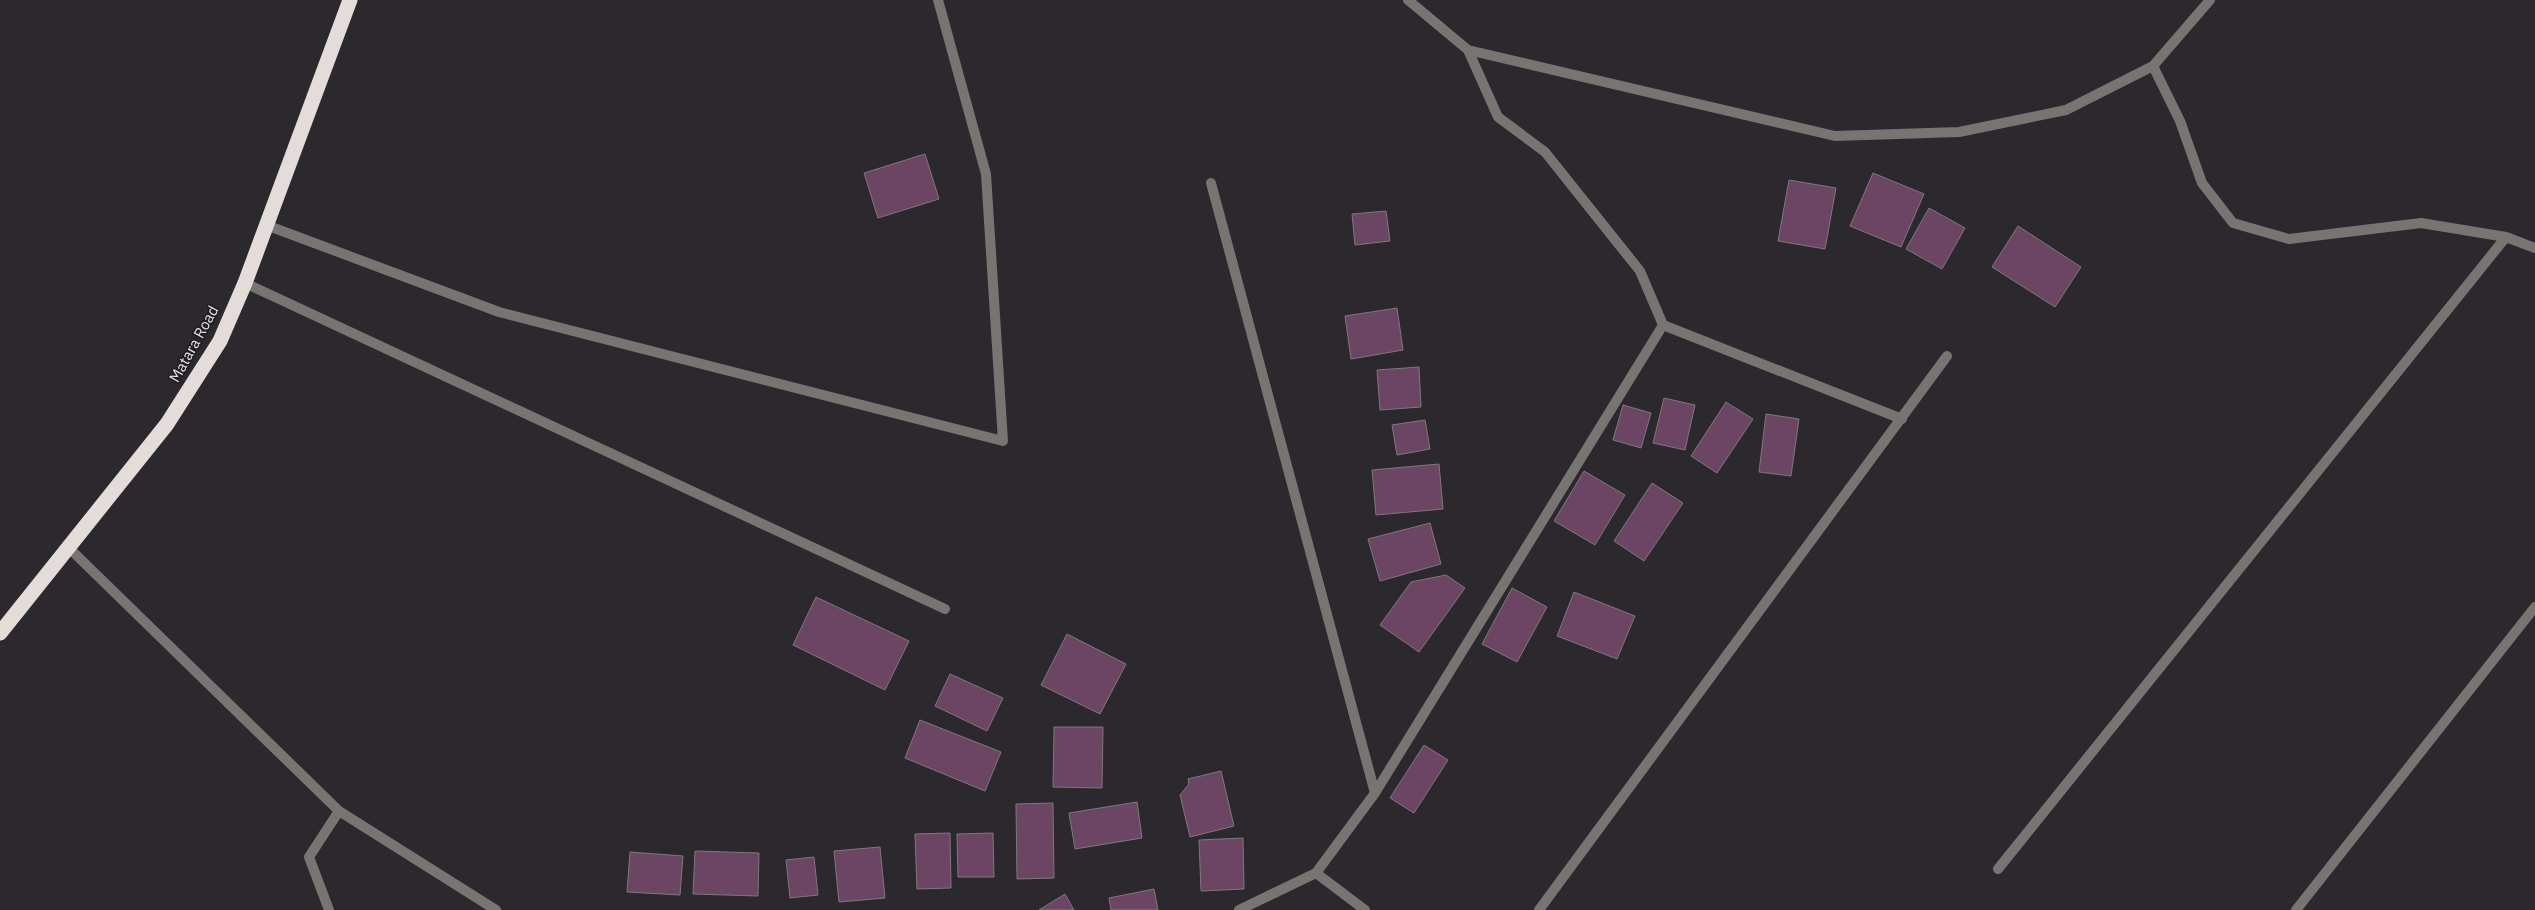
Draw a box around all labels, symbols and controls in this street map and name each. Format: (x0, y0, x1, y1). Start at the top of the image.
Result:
street label: Matara Road (165, 302, 222, 386)

